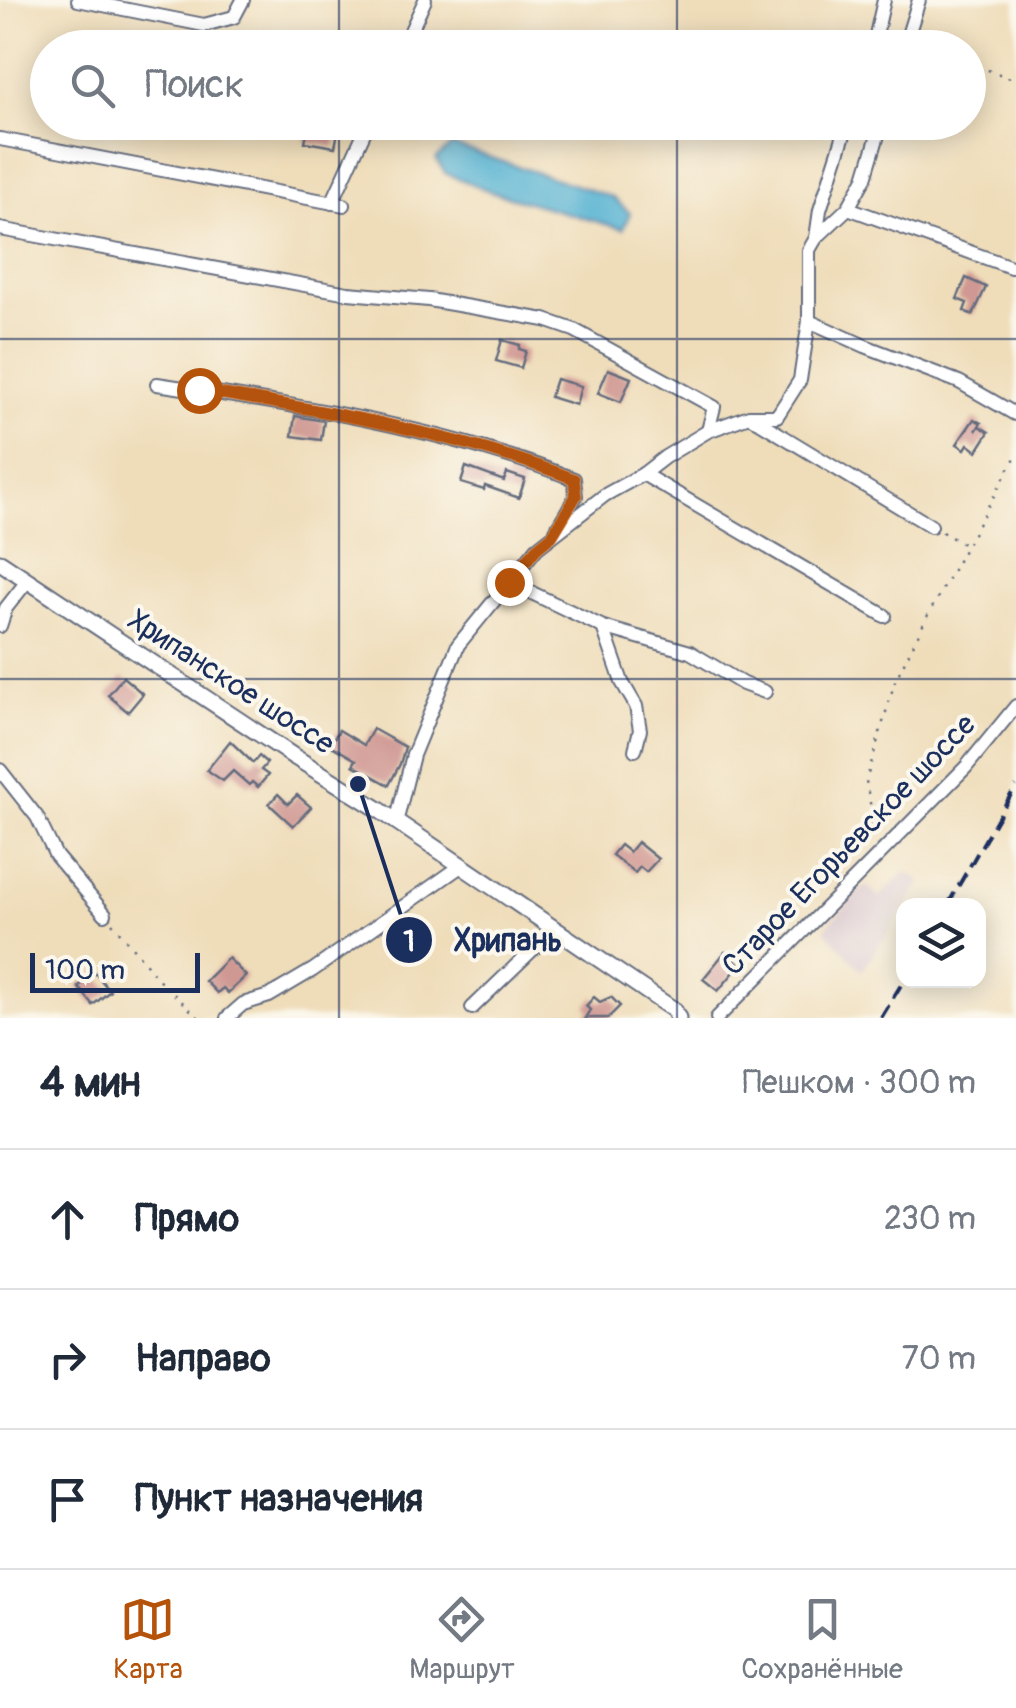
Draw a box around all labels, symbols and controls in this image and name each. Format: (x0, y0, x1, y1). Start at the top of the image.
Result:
search box (30, 30, 986, 140)
icon: search (65, 58, 120, 113)
text: Поиск (145, 61, 244, 109)
route start (177, 368, 223, 414)
route end (487, 560, 533, 606)
street label: Хрипанское шоссе (121, 602, 341, 763)
street label: Старое Егорьевское шоссе (714, 706, 984, 983)
map controls (896, 898, 986, 988)
button: layers (896, 898, 986, 988)
callout: Хрипань (384, 909, 582, 971)
text: Хрипань (454, 921, 562, 961)
text: 1 (403, 923, 415, 960)
scale bar (30, 948, 200, 993)
text: 100 m (45, 953, 125, 988)
text: 4 мин (40, 1057, 141, 1109)
text: Пешком · 300 m (742, 1063, 976, 1103)
icon: ahead (40, 1192, 95, 1247)
text: Прямо (135, 1195, 239, 1243)
text: 230 m (884, 1199, 976, 1239)
icon: right (40, 1332, 95, 1387)
text: Направо (135, 1335, 271, 1383)
text: 70 m (902, 1339, 976, 1379)
icon: arrive (40, 1472, 95, 1527)
text: Пункт назначения (135, 1475, 423, 1523)
tab: Карта (113, 1592, 183, 1687)
tab: Маршрут (409, 1592, 515, 1687)
tab: Сохранённые (741, 1592, 903, 1687)

